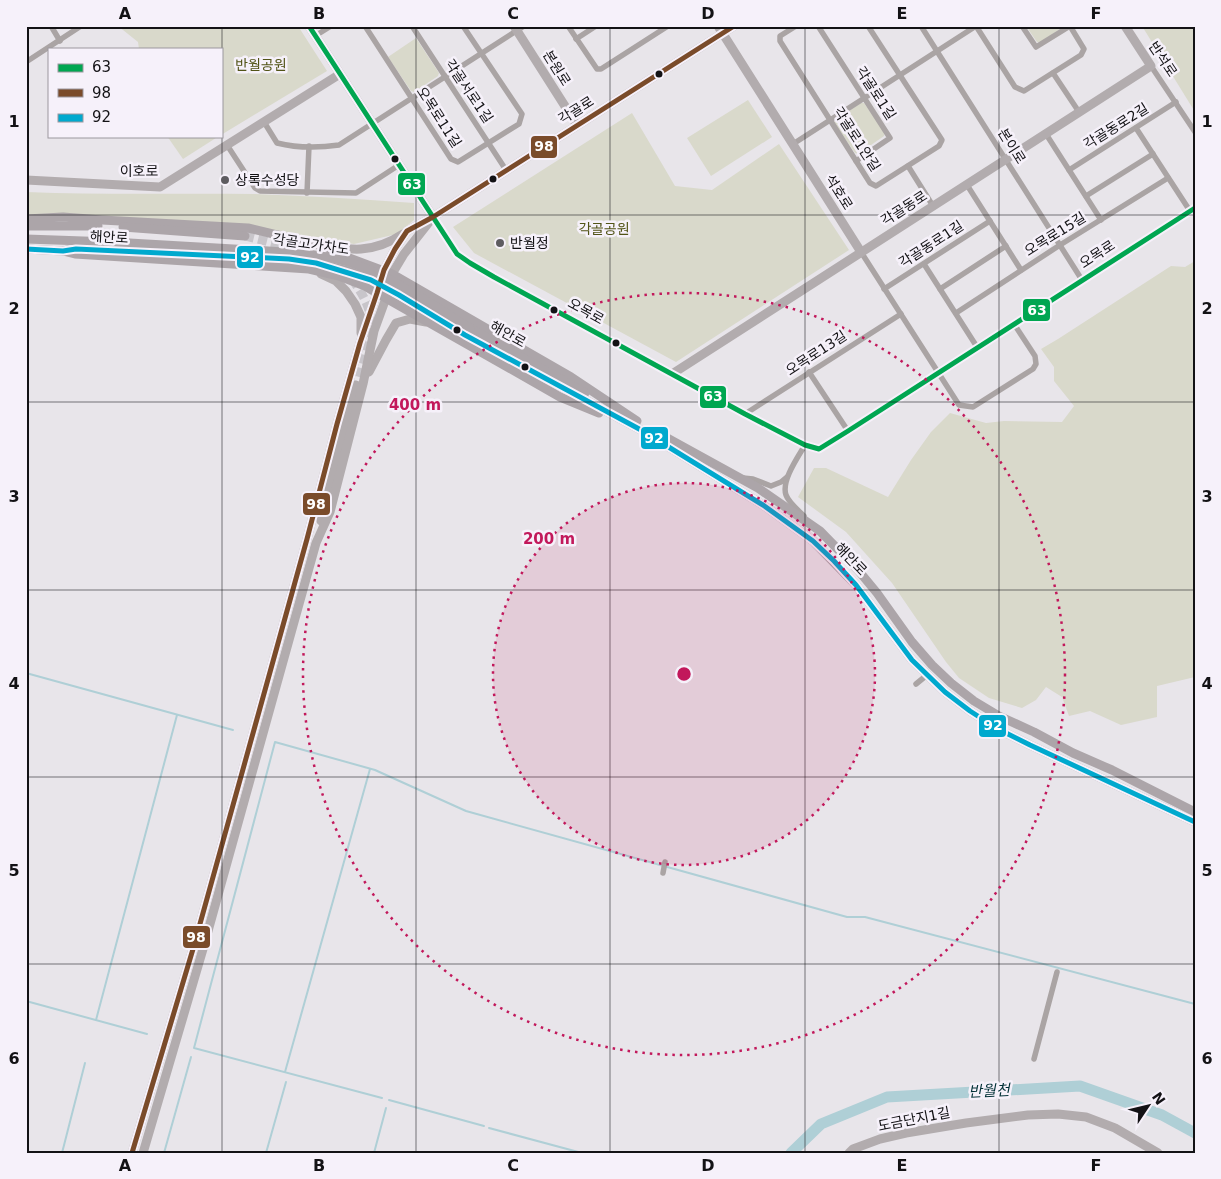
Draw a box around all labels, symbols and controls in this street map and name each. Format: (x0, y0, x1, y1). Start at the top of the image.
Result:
text: A (119, 4, 132, 23)
text: B (313, 4, 325, 23)
text: C (507, 4, 519, 23)
text: D (701, 4, 715, 23)
text: E (897, 4, 907, 23)
text: F (1091, 4, 1101, 23)
street label: 반석로 (1146, 39, 1181, 80)
street label: 본원로 (540, 47, 574, 89)
legend (48, 48, 222, 138)
street label: 각골서로1길 (442, 56, 496, 126)
park label: 반월공원 (235, 57, 287, 73)
text: 63 (92, 58, 111, 76)
street label: 각골로1길 (853, 63, 899, 123)
unlabelled marker (654, 69, 664, 79)
text: 98 (92, 84, 111, 102)
street label: 오목로11길 (413, 84, 465, 150)
street label: 각골로 (555, 93, 597, 127)
street label: 각골동로2길 (1081, 100, 1151, 152)
street label: 각골로1안길 (830, 104, 884, 174)
text: 92 (92, 108, 111, 126)
text: 1 (8, 112, 20, 131)
text: 1 (1201, 112, 1213, 131)
street label: 본이로 (995, 125, 1029, 167)
line badge: 98 (530, 135, 558, 159)
text: 98 (534, 138, 554, 154)
unlabelled marker (390, 154, 400, 164)
street label: 이호로 (120, 163, 158, 179)
street label: 석호로 (822, 171, 856, 213)
place label: 상록수성당 (235, 172, 300, 188)
line badge: 63 (397, 172, 426, 196)
marker: 상록수성당 (219, 174, 231, 186)
unlabelled marker (488, 174, 498, 184)
text: 63 (402, 176, 422, 192)
street label: 각골동로 (878, 187, 930, 229)
street label: 오목로15길 (1021, 209, 1089, 259)
street label: 각골동로1길 (896, 217, 966, 271)
park label: 각골공원 (578, 221, 630, 237)
street label: 해안로 (89, 228, 129, 246)
street label: 각골고가차도 (272, 231, 350, 257)
place label: 반월정 (510, 235, 549, 251)
marker: 반월정 (494, 237, 506, 249)
street label: 오목로 (1076, 237, 1118, 271)
line badge: 92 (236, 245, 264, 269)
text: 92 (240, 249, 260, 265)
street label: 오목로 (565, 295, 607, 327)
line badge: 63 (1022, 298, 1051, 322)
text: 2 (8, 299, 20, 318)
text: 2 (1201, 299, 1213, 318)
text: 63 (1027, 302, 1047, 318)
unlabelled marker (549, 305, 559, 315)
street label: 해안로 (487, 318, 529, 350)
unlabelled marker (452, 325, 462, 335)
street label: 오목로13길 (783, 327, 849, 379)
unlabelled marker (611, 338, 621, 348)
unlabelled marker (520, 362, 530, 372)
line badge: 63 (699, 385, 727, 409)
text: 63 (703, 388, 723, 404)
text: 400 m (389, 396, 441, 414)
line badge: 92 (640, 426, 669, 450)
text: 92 (644, 430, 664, 446)
text: 3 (8, 487, 20, 506)
text: 3 (1201, 487, 1213, 506)
line badge: 98 (302, 492, 331, 516)
text: 98 (306, 496, 326, 512)
text: 200 m (523, 530, 575, 548)
street label: 해안로 (832, 540, 870, 579)
centre of rings (675, 665, 693, 683)
text: 4 (8, 674, 20, 693)
text: 4 (1201, 674, 1213, 693)
line badge: 92 (978, 714, 1007, 738)
text: 92 (983, 717, 1003, 733)
text: 5 (8, 861, 20, 880)
text: 5 (1201, 861, 1213, 880)
line badge: 98 (182, 925, 211, 949)
text: 98 (186, 929, 206, 945)
text: 6 (8, 1049, 20, 1068)
text: 6 (1201, 1049, 1213, 1068)
water label: 반월천 (968, 1081, 1012, 1101)
north arrow (1124, 1082, 1174, 1132)
text: N (1149, 1089, 1169, 1108)
street label: 도금단지1길 (876, 1104, 952, 1134)
text: A (119, 1156, 132, 1175)
text: B (313, 1156, 325, 1175)
text: C (507, 1156, 519, 1175)
text: D (701, 1156, 715, 1175)
text: E (897, 1156, 907, 1175)
text: F (1091, 1156, 1101, 1175)

